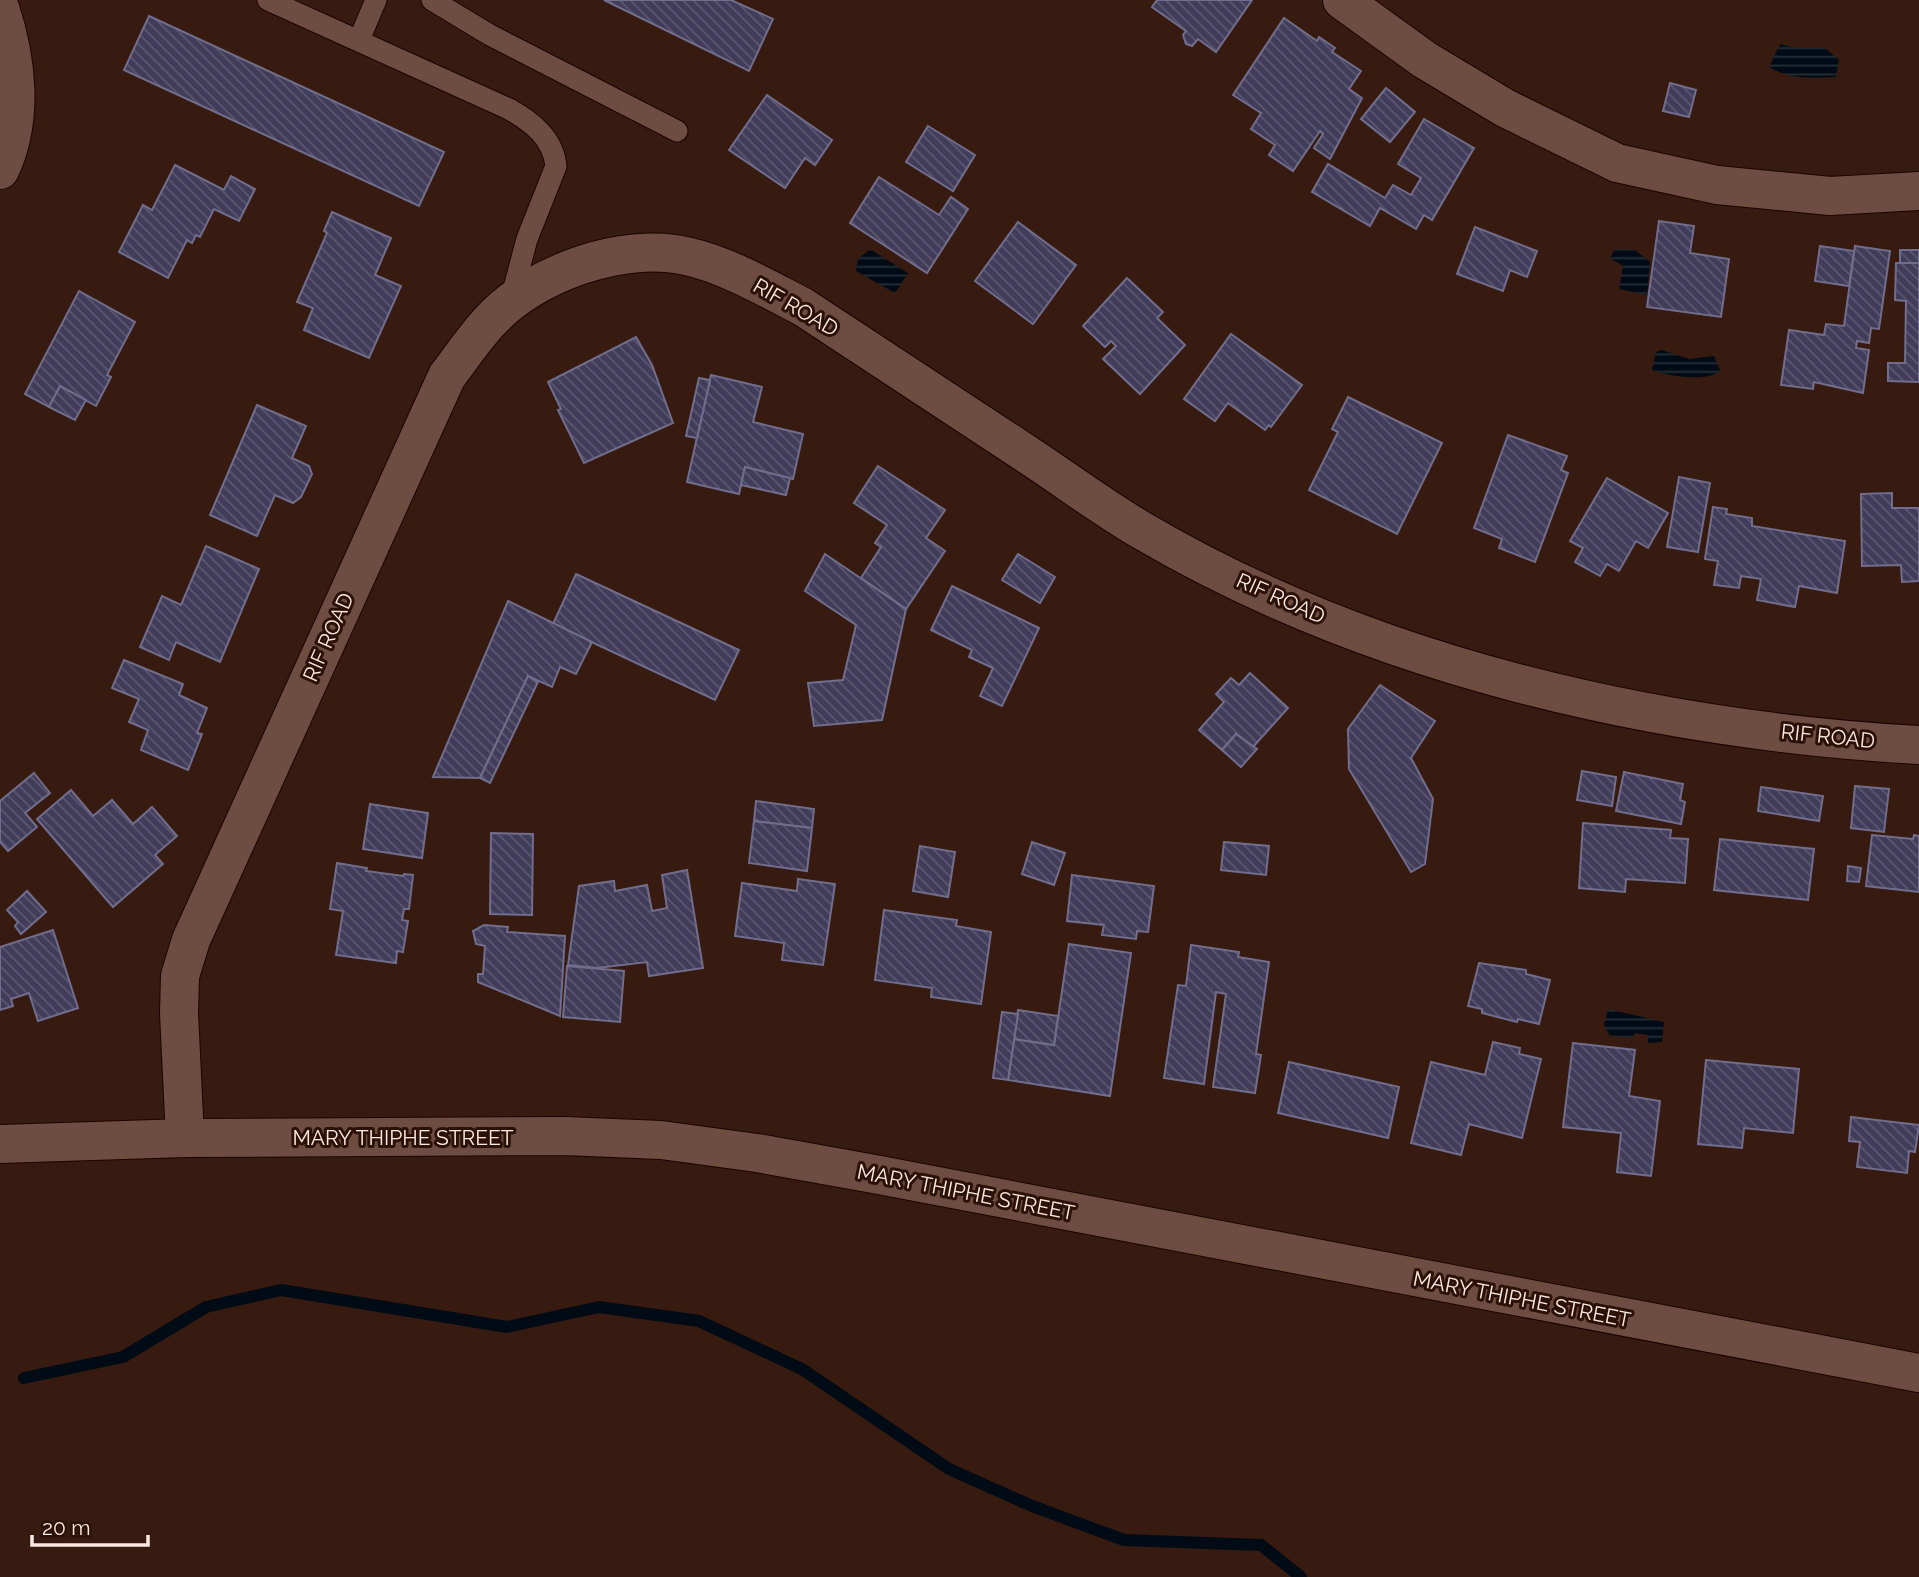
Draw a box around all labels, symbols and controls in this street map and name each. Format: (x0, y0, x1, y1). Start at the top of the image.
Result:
street label: RIF ROAD (749, 273, 843, 341)
street label: RIF ROAD (1233, 567, 1329, 629)
street label: RIF ROAD (297, 589, 359, 685)
street label: RIF ROAD (1780, 719, 1876, 753)
street label: MARY THIPHE STREET (292, 1125, 514, 1150)
street label: MARY THIPHE STREET (855, 1159, 1077, 1225)
street label: MARY THIPHE STREET (1411, 1266, 1633, 1332)
scale bar (32, 1504, 147, 1548)
text: 20 m (42, 1515, 90, 1540)

